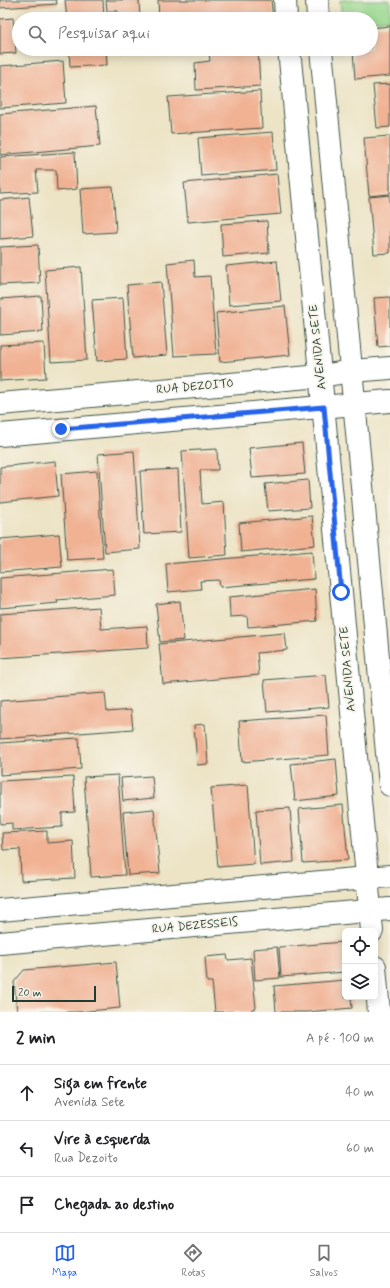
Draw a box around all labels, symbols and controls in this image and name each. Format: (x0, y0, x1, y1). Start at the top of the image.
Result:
search box (12, 12, 378, 56)
icon: search (26, 23, 48, 45)
text: Pesquisar aqui (58, 24, 150, 44)
street label: AVENIDA SETE (306, 303, 330, 390)
street label: RUA DEZOITO (156, 376, 234, 398)
route end (52, 420, 70, 438)
route start (332, 583, 350, 601)
street label: AVENIDA SETE (336, 626, 360, 712)
street label: RUA DEZESSEIS (151, 914, 239, 938)
map controls (342, 928, 378, 1000)
button: locate (342, 928, 378, 964)
button: layers (342, 964, 378, 1000)
scale bar (12, 984, 96, 1003)
text: 20 m (18, 986, 41, 1000)
text: 2 min (16, 1027, 56, 1049)
text: A pé · 100 m (306, 1030, 374, 1047)
text: Siga em frente (54, 1074, 147, 1094)
icon: ahead (16, 1082, 38, 1104)
text: 40 m (345, 1084, 374, 1101)
text: Avenida Sete (54, 1094, 125, 1111)
text: Vire à esquerda (54, 1130, 150, 1150)
icon: left (16, 1138, 38, 1160)
text: 60 m (346, 1140, 374, 1157)
text: Rua Dezoito (54, 1150, 118, 1167)
icon: arrive (16, 1194, 38, 1216)
text: Chegada ao destino (54, 1195, 174, 1215)
tab: Mapa (52, 1242, 77, 1280)
tab: Rotas (181, 1242, 205, 1280)
tab: Salvos (310, 1242, 338, 1280)

